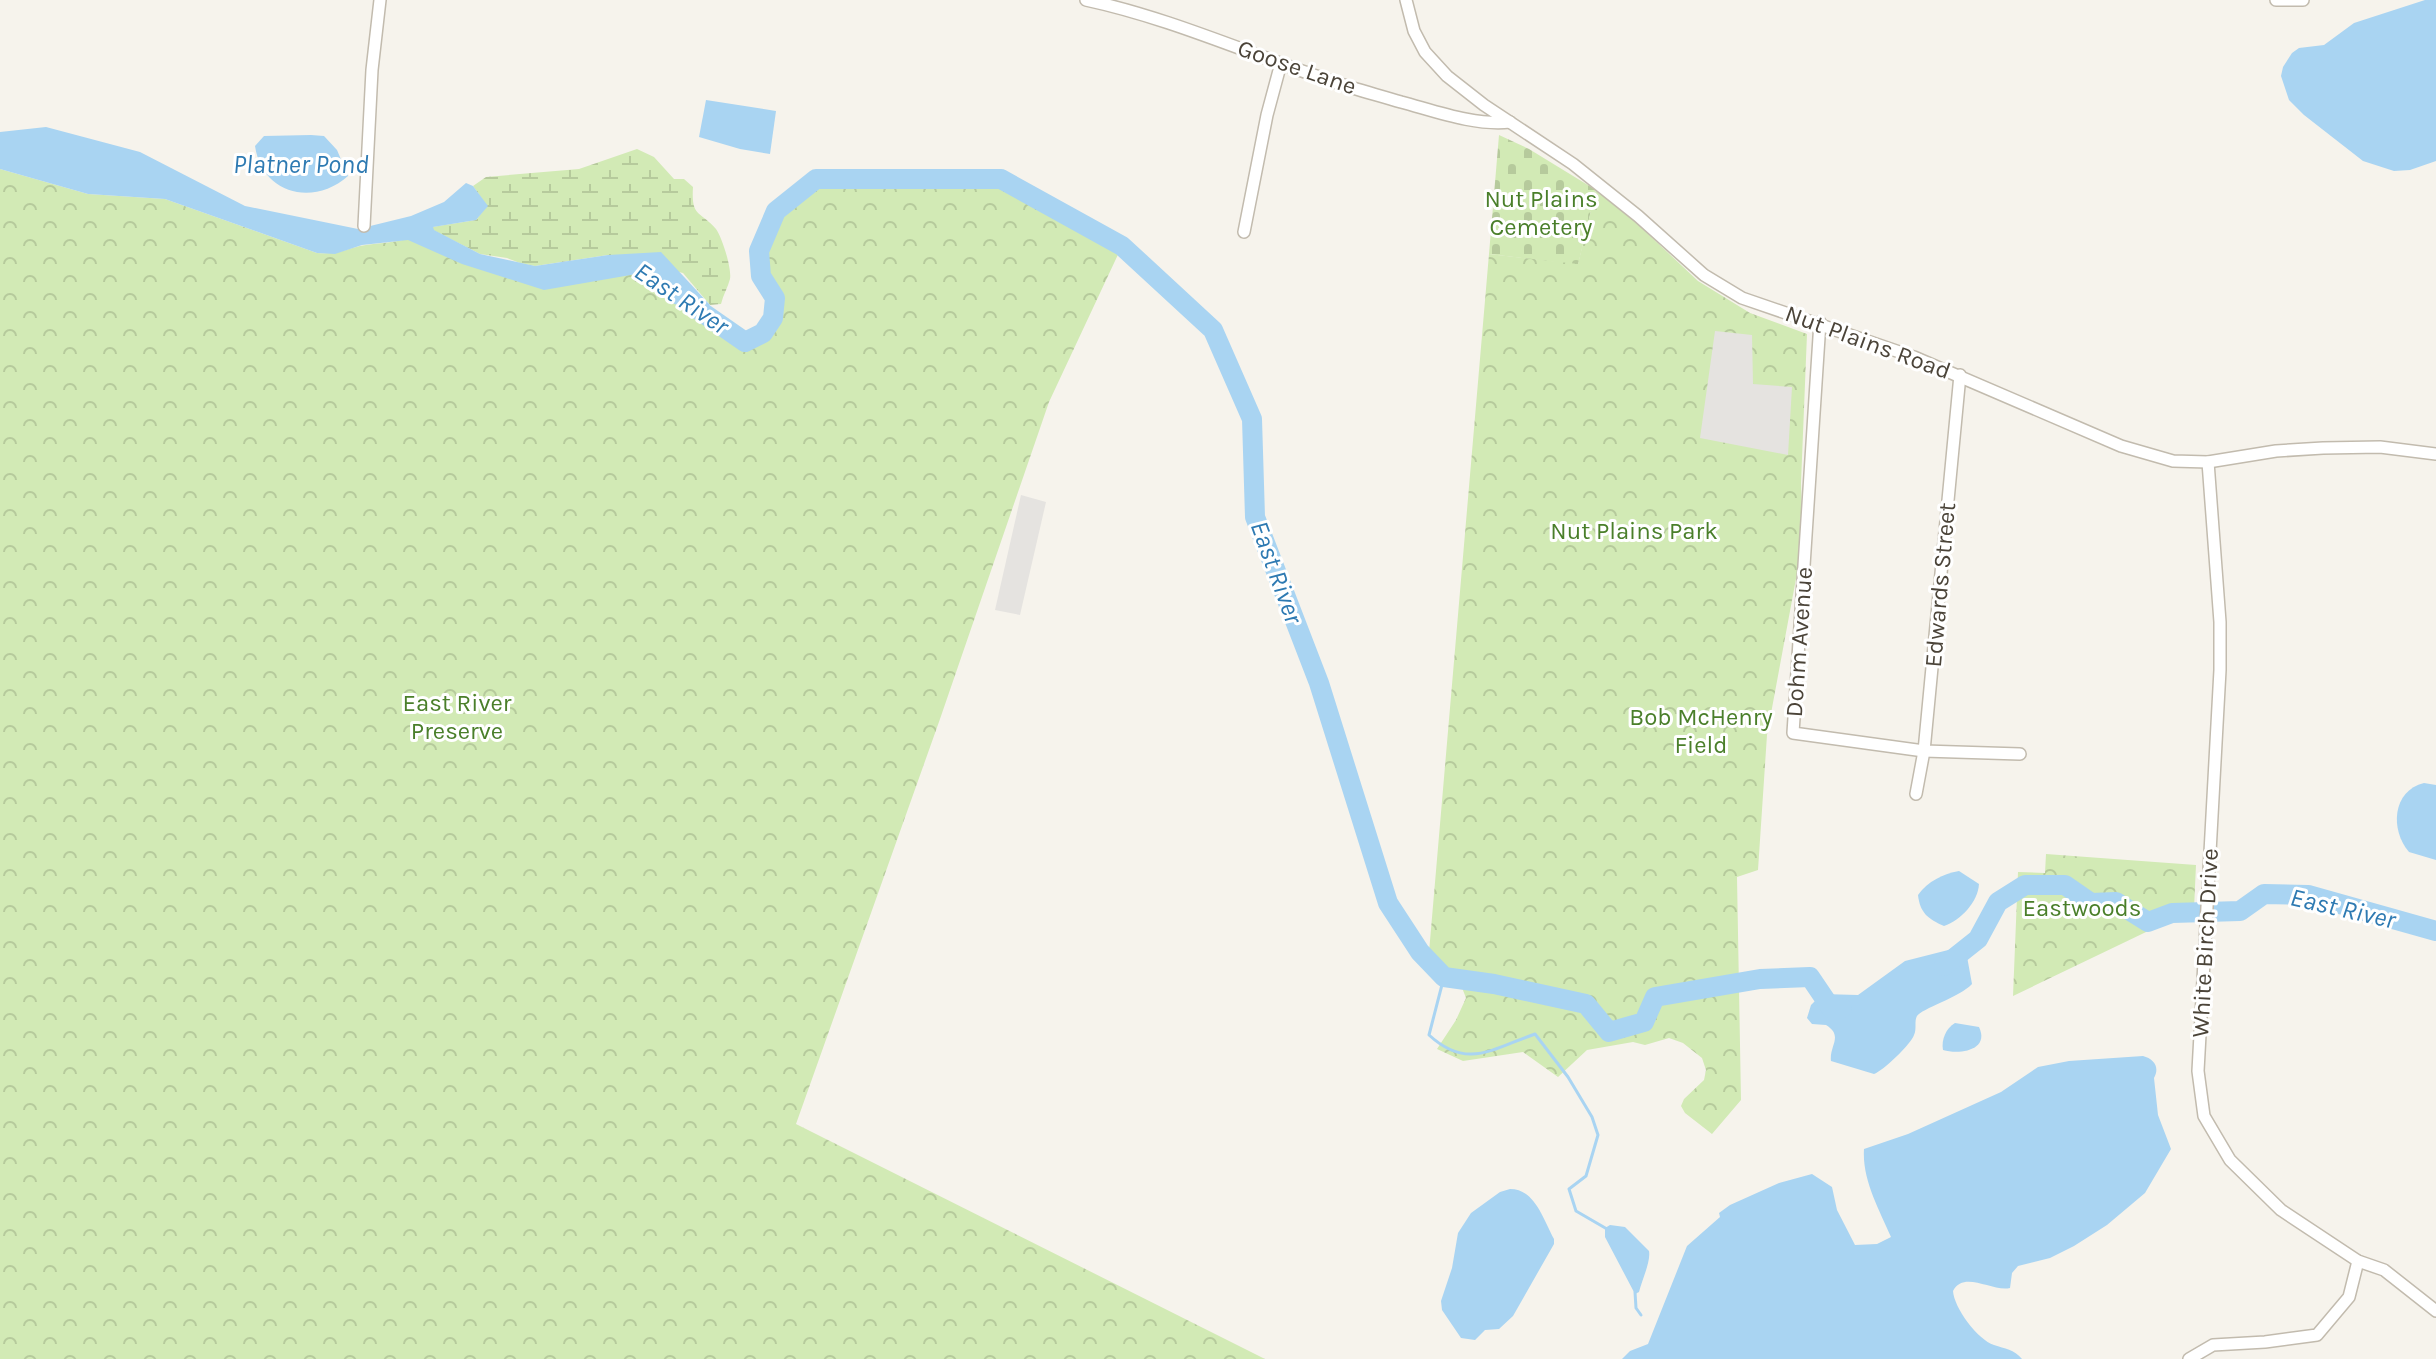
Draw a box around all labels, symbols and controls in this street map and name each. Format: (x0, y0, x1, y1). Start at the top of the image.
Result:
street label: Goose Lane (1234, 34, 1360, 100)
water label: Platner Pond (233, 149, 369, 180)
park label: Nut Plains Cemetery (1484, 185, 1598, 241)
water label: East River (629, 256, 736, 342)
street label: Nut Plains Road (1781, 299, 1955, 385)
street label: Edwards Street (1919, 501, 1961, 669)
water label: East River (1244, 517, 1310, 629)
park label: Nut Plains Park (1550, 517, 1718, 545)
street label: Dohm Avenue (1780, 566, 1818, 718)
park label: East River Preserve (403, 689, 512, 745)
park label: Bob McHenry Field (1629, 703, 1773, 759)
street label: White Birch Drive (2186, 848, 2224, 1038)
water label: East River (2287, 881, 2400, 936)
park label: Eastwoods (2023, 894, 2141, 922)

